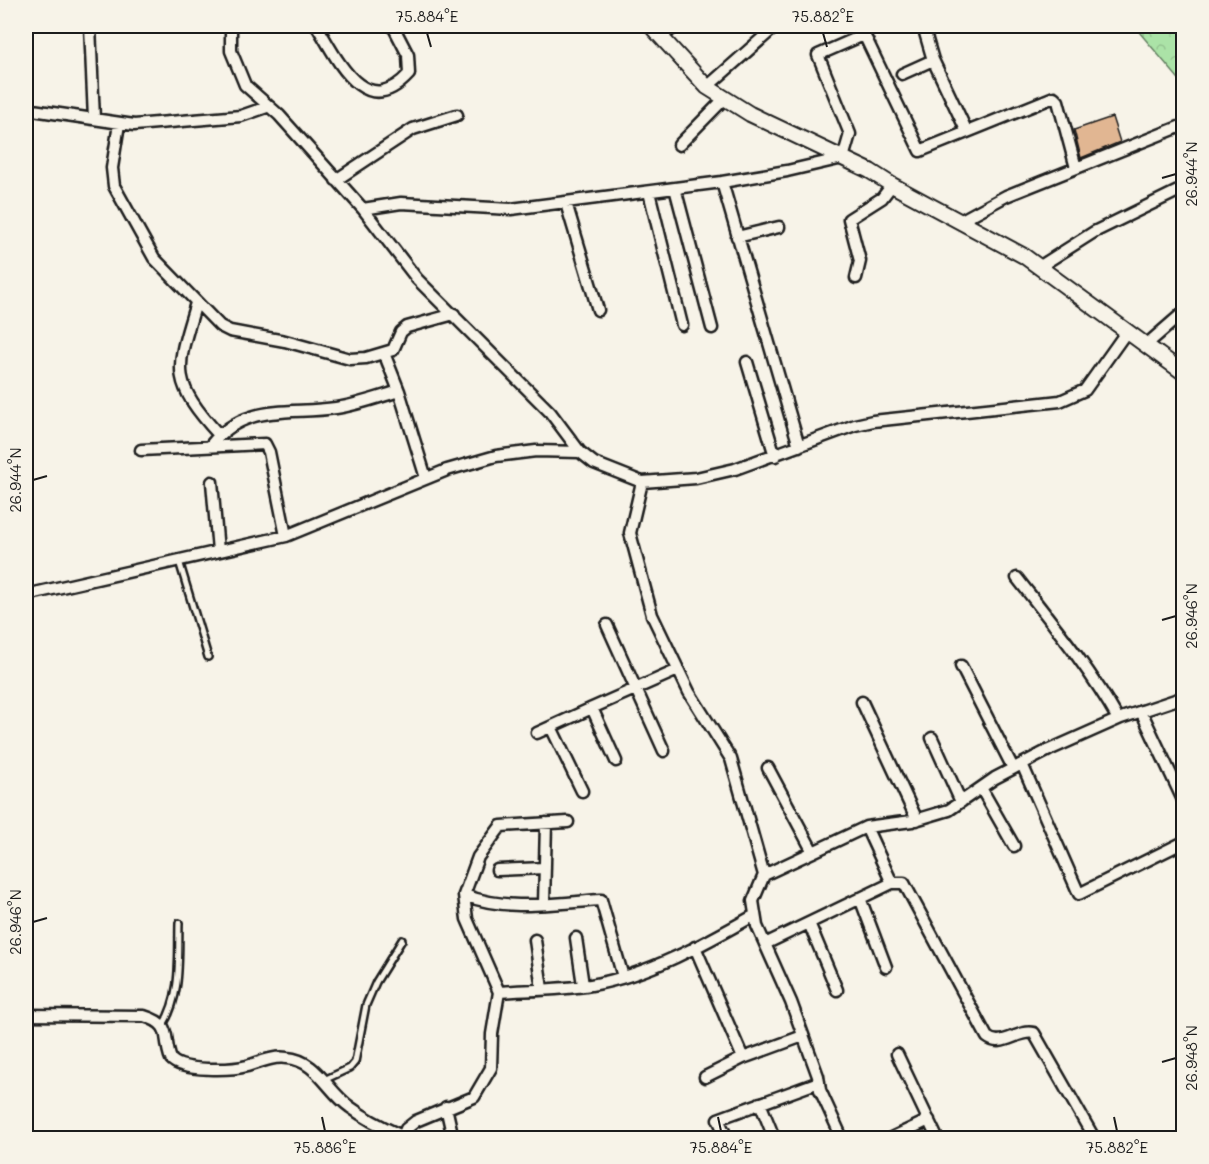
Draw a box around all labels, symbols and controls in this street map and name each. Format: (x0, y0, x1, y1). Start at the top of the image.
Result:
text: 75.884°E (396, 6, 459, 26)
text: 75.882°E (792, 6, 855, 26)
text: 26.944°N (1181, 141, 1201, 207)
text: 26.944°N (5, 447, 25, 513)
text: 26.946°N (1181, 583, 1201, 649)
text: 26.946°N (5, 889, 25, 955)
text: 26.948°N (1181, 1025, 1201, 1091)
text: 75.886°E (293, 1137, 357, 1157)
text: 75.884°E (690, 1137, 753, 1157)
text: 75.882°E (1086, 1137, 1149, 1157)

